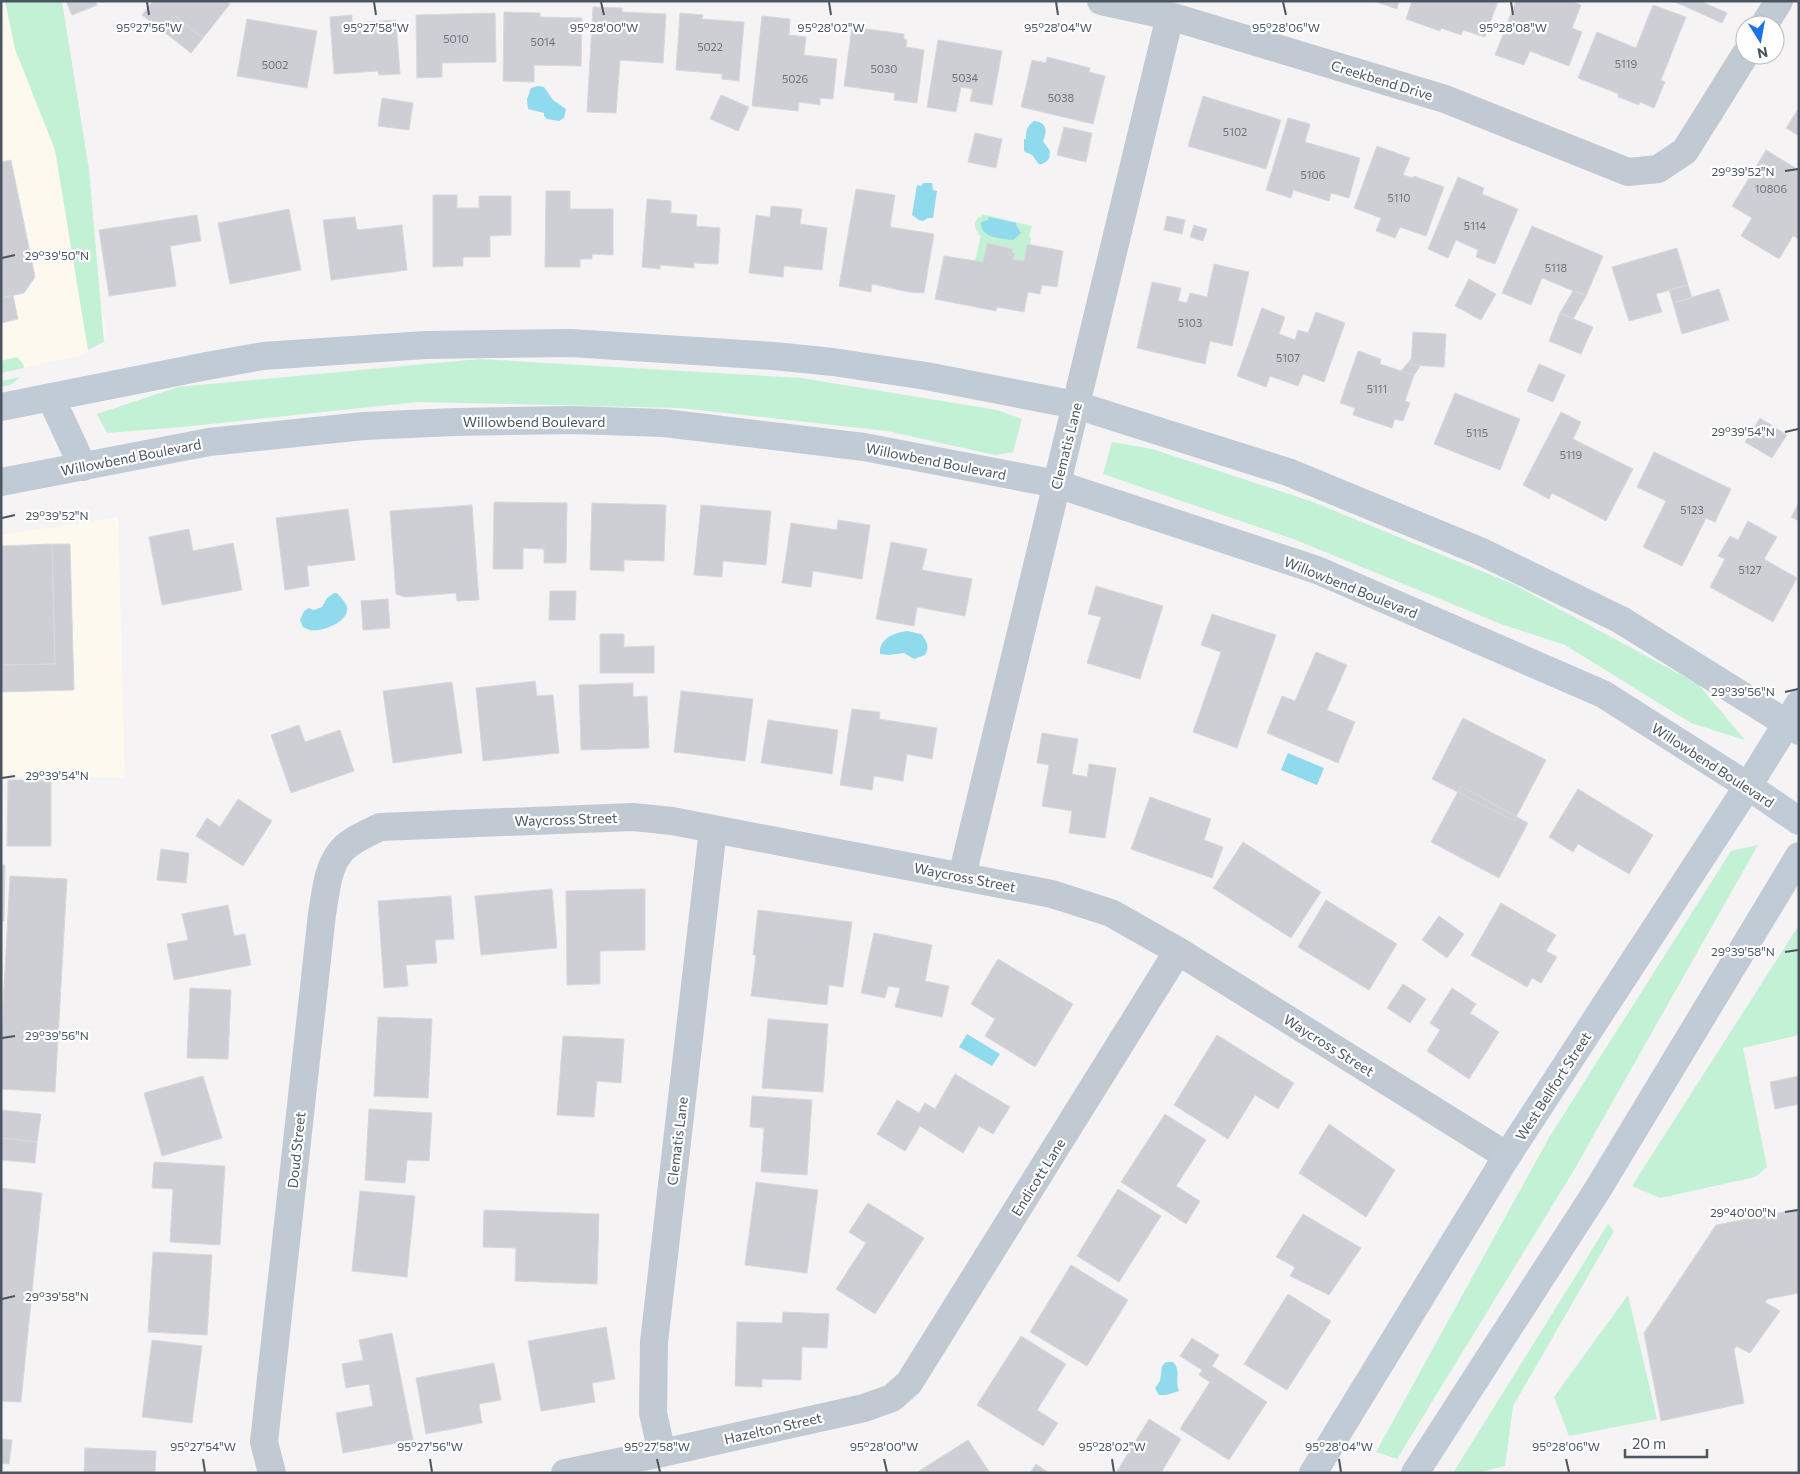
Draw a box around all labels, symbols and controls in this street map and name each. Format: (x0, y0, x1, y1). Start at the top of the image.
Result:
north arrow (1735, 15, 1785, 65)
text: 95°27'56"W (116, 20, 182, 34)
text: 95°27'58"W (343, 20, 409, 34)
text: 95°28'00"W (570, 20, 638, 34)
text: 95°28'02"W (797, 20, 865, 34)
text: 95°28'04"W (1024, 20, 1092, 34)
text: 95°28'06"W (1252, 20, 1320, 34)
text: 95°28'08"W (1479, 20, 1547, 34)
house number: 5010 (443, 32, 469, 45)
house number: 5014 (531, 35, 556, 48)
house number: 5022 (697, 40, 723, 53)
text: N (1756, 44, 1769, 63)
street label: Creekbend Drive (1329, 56, 1435, 104)
house number: 5119 (1615, 57, 1638, 70)
house number: 5002 (262, 58, 288, 71)
house number: 5030 (871, 62, 897, 75)
house number: 5034 (952, 71, 979, 84)
house number: 5026 (782, 72, 808, 85)
house number: 5038 (1048, 91, 1075, 104)
house number: 5102 (1223, 125, 1247, 138)
text: 29°39'52"N (1711, 164, 1775, 178)
house number: 5106 (1301, 168, 1326, 181)
house number: 10806 (1755, 182, 1788, 195)
house number: 5110 (1388, 191, 1410, 204)
house number: 5114 (1464, 219, 1487, 232)
text: 29°39'50"N (25, 248, 89, 262)
house number: 5118 (1545, 261, 1568, 274)
house number: 5103 (1178, 316, 1202, 329)
house number: 5107 (1276, 351, 1300, 364)
house number: 5111 (1367, 382, 1387, 395)
street label: Clematis Lane (1047, 401, 1085, 491)
street label: Willowbend Boulevard (463, 413, 605, 430)
text: 29°39'54"N (1711, 424, 1775, 438)
house number: 5115 (1466, 426, 1488, 439)
street label: Willowbend Boulevard (59, 435, 203, 479)
street label: Willowbend Boulevard (864, 439, 1008, 483)
house number: 5119 (1560, 448, 1583, 461)
house number: 5123 (1680, 503, 1704, 516)
text: 29°39'52"N (25, 508, 89, 522)
street label: Willowbend Boulevard (1282, 552, 1420, 622)
house number: 5127 (1739, 563, 1762, 576)
text: 29°39'56"N (1711, 684, 1775, 698)
street label: Willowbend Boulevard (1649, 719, 1777, 811)
text: 29°39'54"N (25, 768, 89, 782)
street label: Waycross Street (514, 809, 618, 829)
street label: Waycross Street (913, 859, 1018, 895)
text: 29°39'58"N (1711, 944, 1775, 958)
street label: Waycross Street (1281, 1010, 1377, 1080)
text: 29°39'56"N (25, 1028, 89, 1042)
street label: West Bellfort Street (1512, 1028, 1595, 1144)
street label: Clematis Lane (663, 1096, 691, 1186)
street label: Doud Street (284, 1111, 308, 1189)
street label: Endicott Lane (1007, 1135, 1069, 1219)
text: 29°40'00"N (1710, 1205, 1776, 1219)
text: 29°39'58"N (25, 1289, 89, 1303)
street label: Hazelton Street (722, 1408, 824, 1448)
scale bar (1625, 1426, 1708, 1458)
text: 20 m (1632, 1434, 1666, 1452)
text: 95°27'54"W (170, 1439, 236, 1453)
text: 95°27'56"W (397, 1439, 463, 1453)
text: 95°27'58"W (624, 1439, 690, 1453)
text: 95°28'00"W (850, 1439, 918, 1453)
text: 95°28'02"W (1078, 1439, 1146, 1453)
text: 95°28'04"W (1305, 1439, 1373, 1453)
text: 95°28'06"W (1532, 1439, 1600, 1453)

